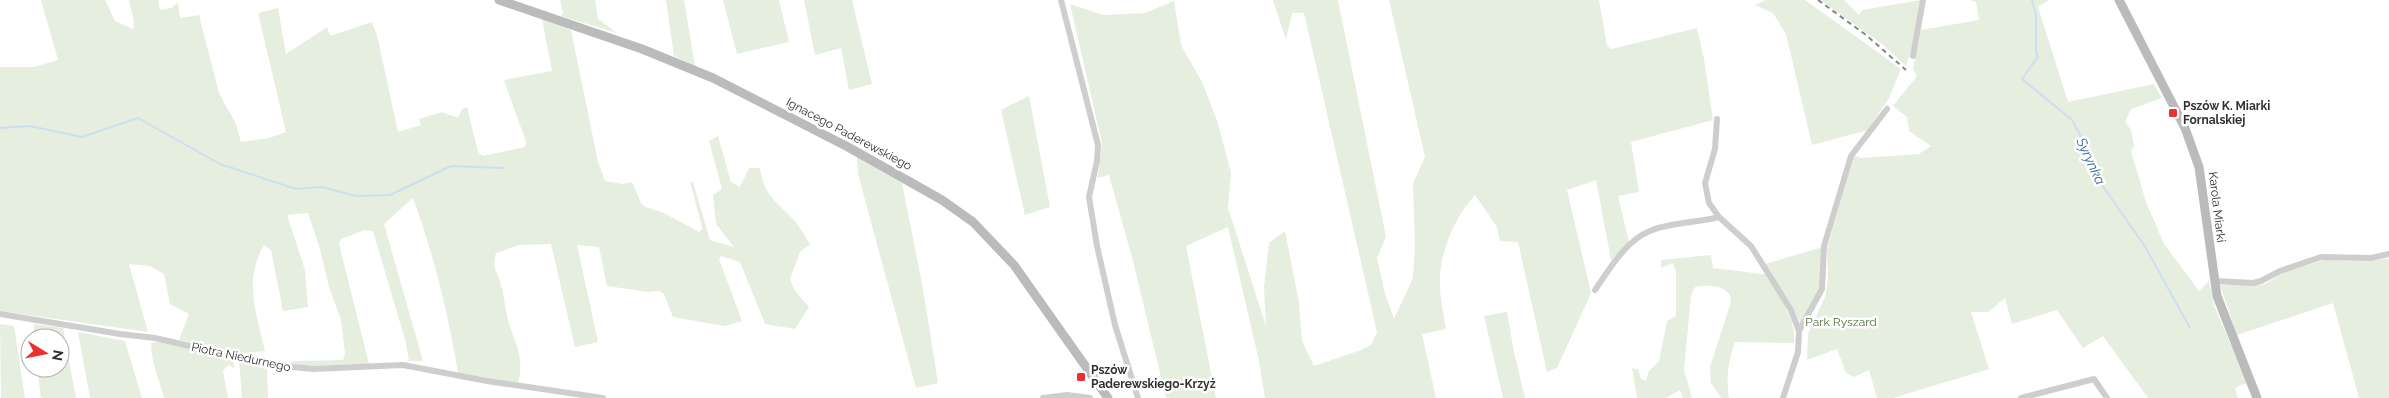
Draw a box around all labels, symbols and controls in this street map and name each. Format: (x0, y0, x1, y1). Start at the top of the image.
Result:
street label: Ignacego Paderewskiego (784, 95, 914, 173)
place label: Pszów K. Miarki Fornalskiej (2183, 99, 2270, 127)
marker: Pszów K. Miarki Fornalskiej (2167, 107, 2179, 119)
water label: Syrynka (2073, 134, 2109, 187)
street label: Karola Miarki (2206, 171, 2228, 243)
park label: Park Ryszard (1805, 315, 1877, 329)
north arrow (20, 328, 70, 378)
street label: Piotra Niedurnego (190, 340, 292, 374)
text: N (49, 349, 67, 362)
place label: Pszów Paderewskiego-Krzyż (1091, 363, 1216, 391)
marker: Pszów Paderewskiego-Krzyż (1075, 371, 1087, 383)

